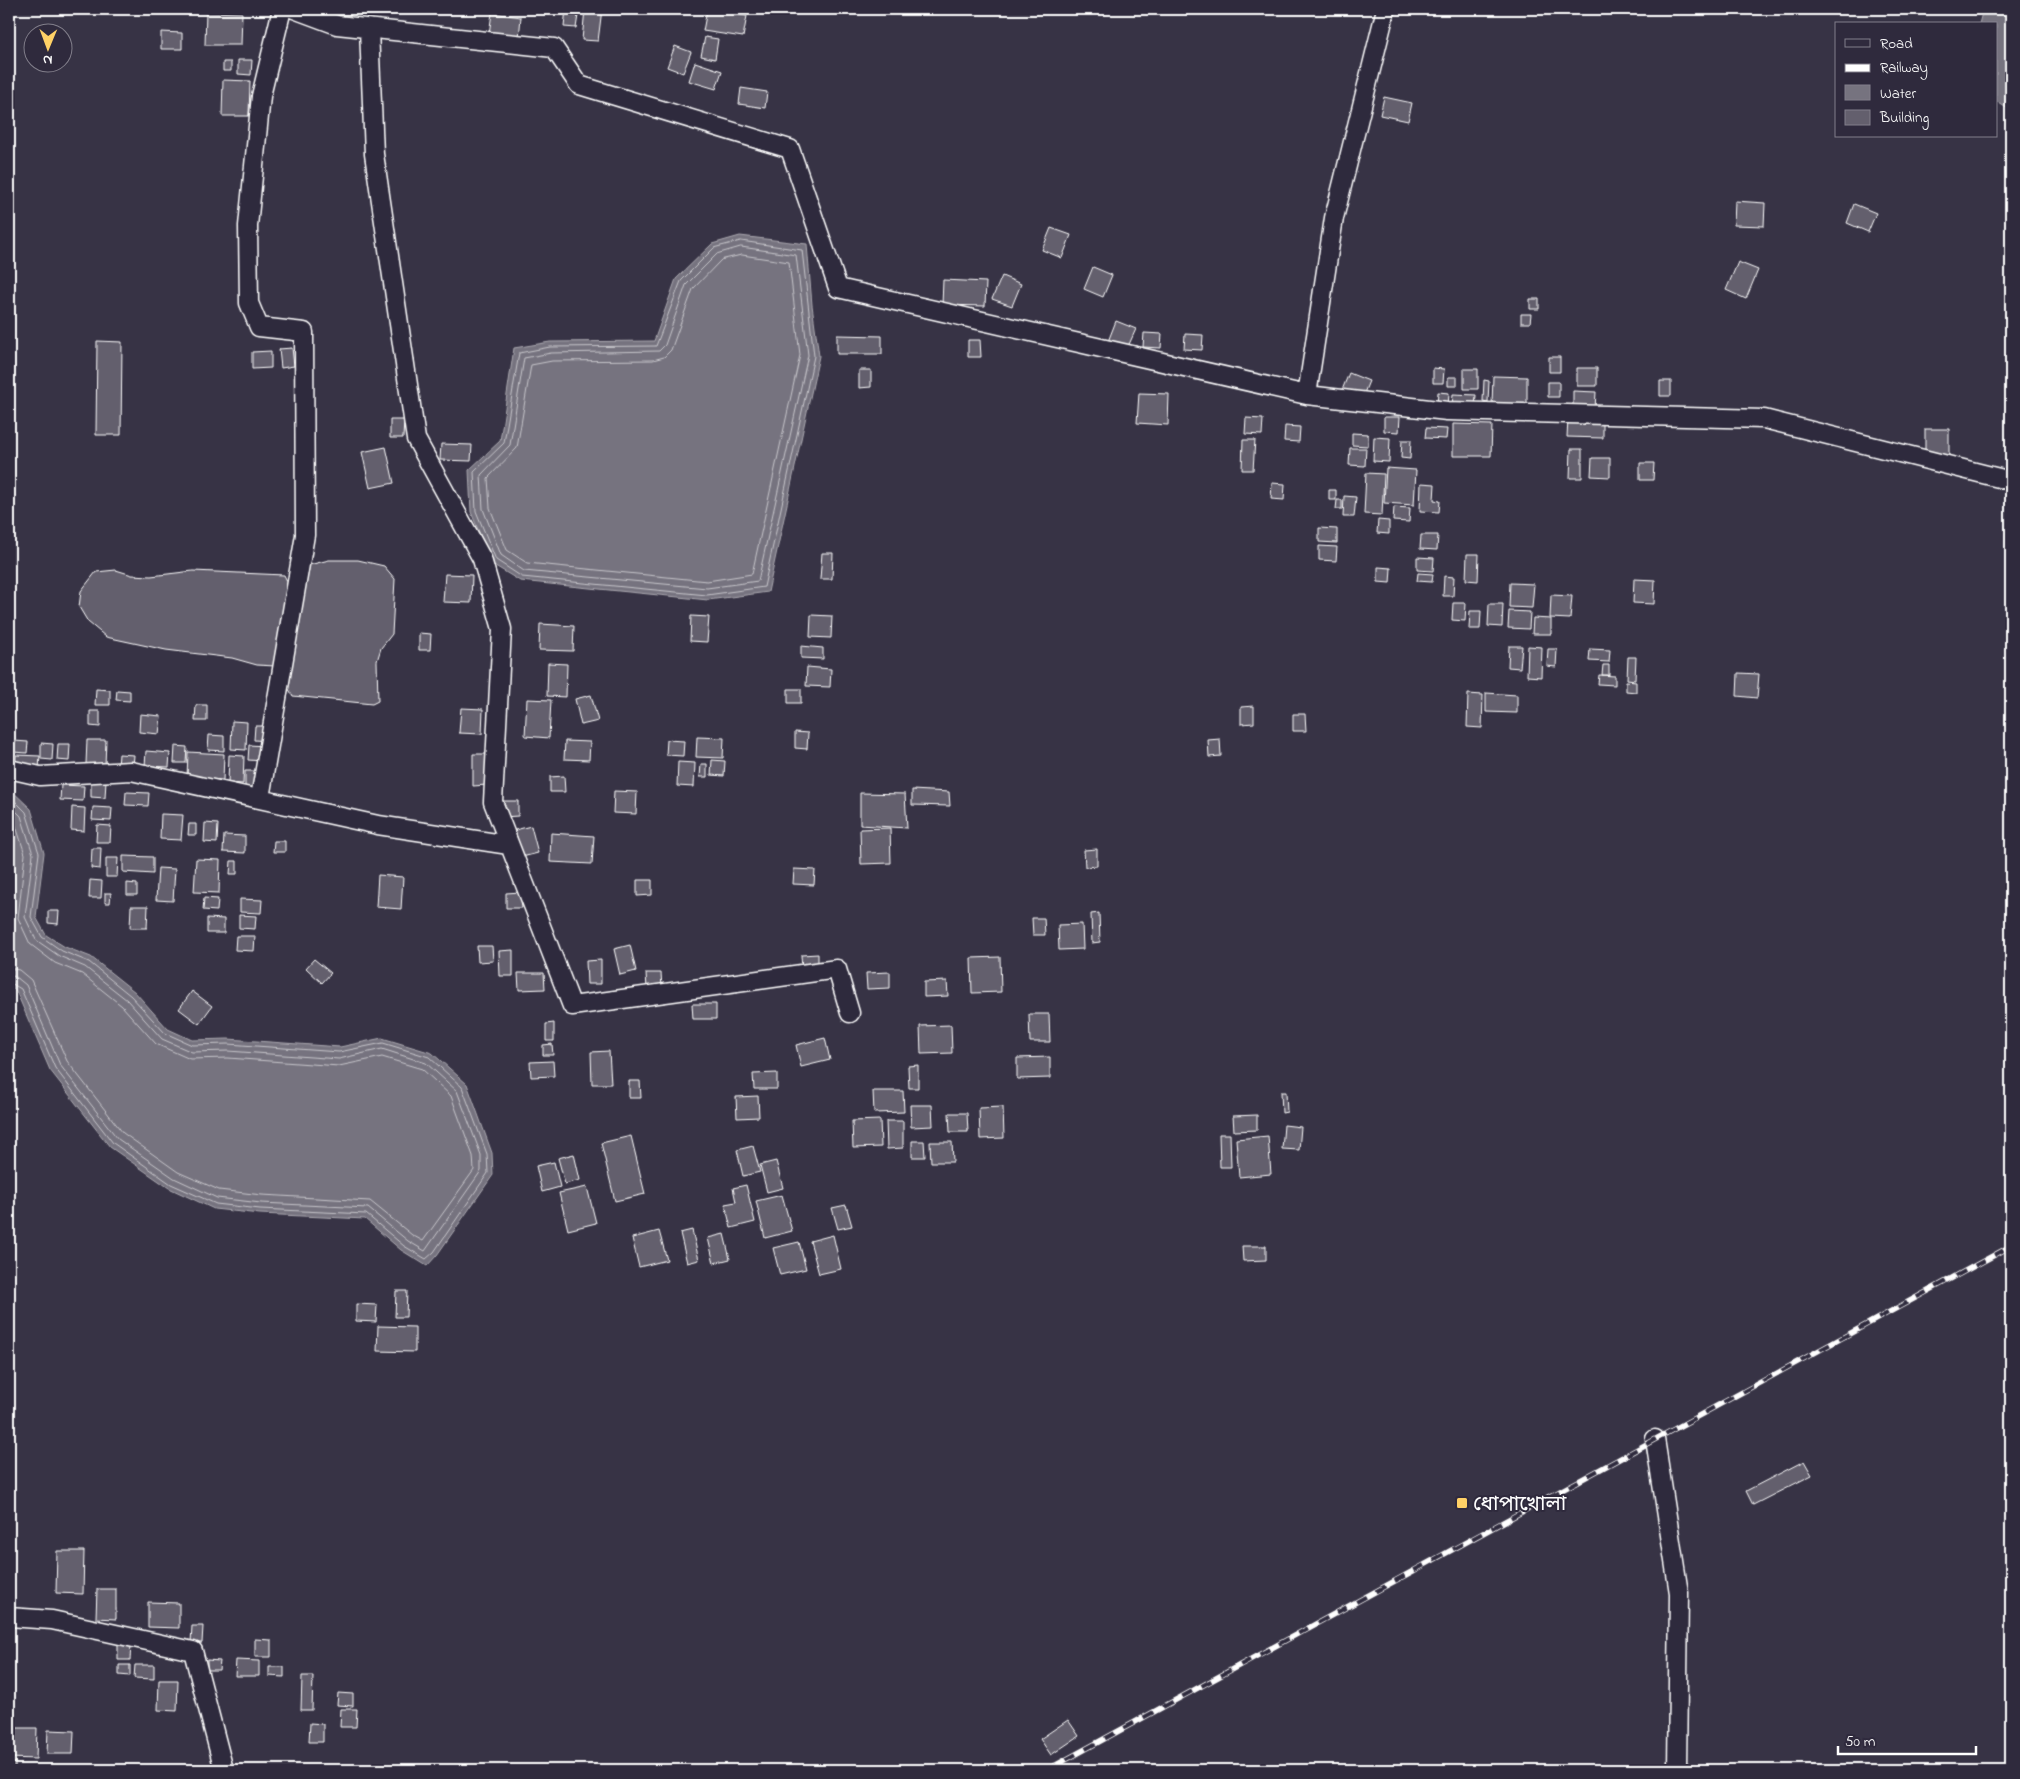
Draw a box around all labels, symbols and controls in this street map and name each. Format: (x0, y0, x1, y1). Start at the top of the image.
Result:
north arrow (22, 22, 72, 72)
legend (1835, 22, 1998, 138)
text: Road (1880, 33, 1913, 55)
text: N (43, 49, 53, 70)
text: Railway (1880, 57, 1928, 80)
text: Water (1880, 83, 1916, 105)
text: Building (1879, 107, 1929, 130)
place label: ধোপাখোলা (1473, 1490, 1567, 1520)
marker: ধোপাখোলা (1455, 1496, 1469, 1510)
scale bar (1838, 1724, 1975, 1756)
text: 50 m (1845, 1731, 1876, 1753)

